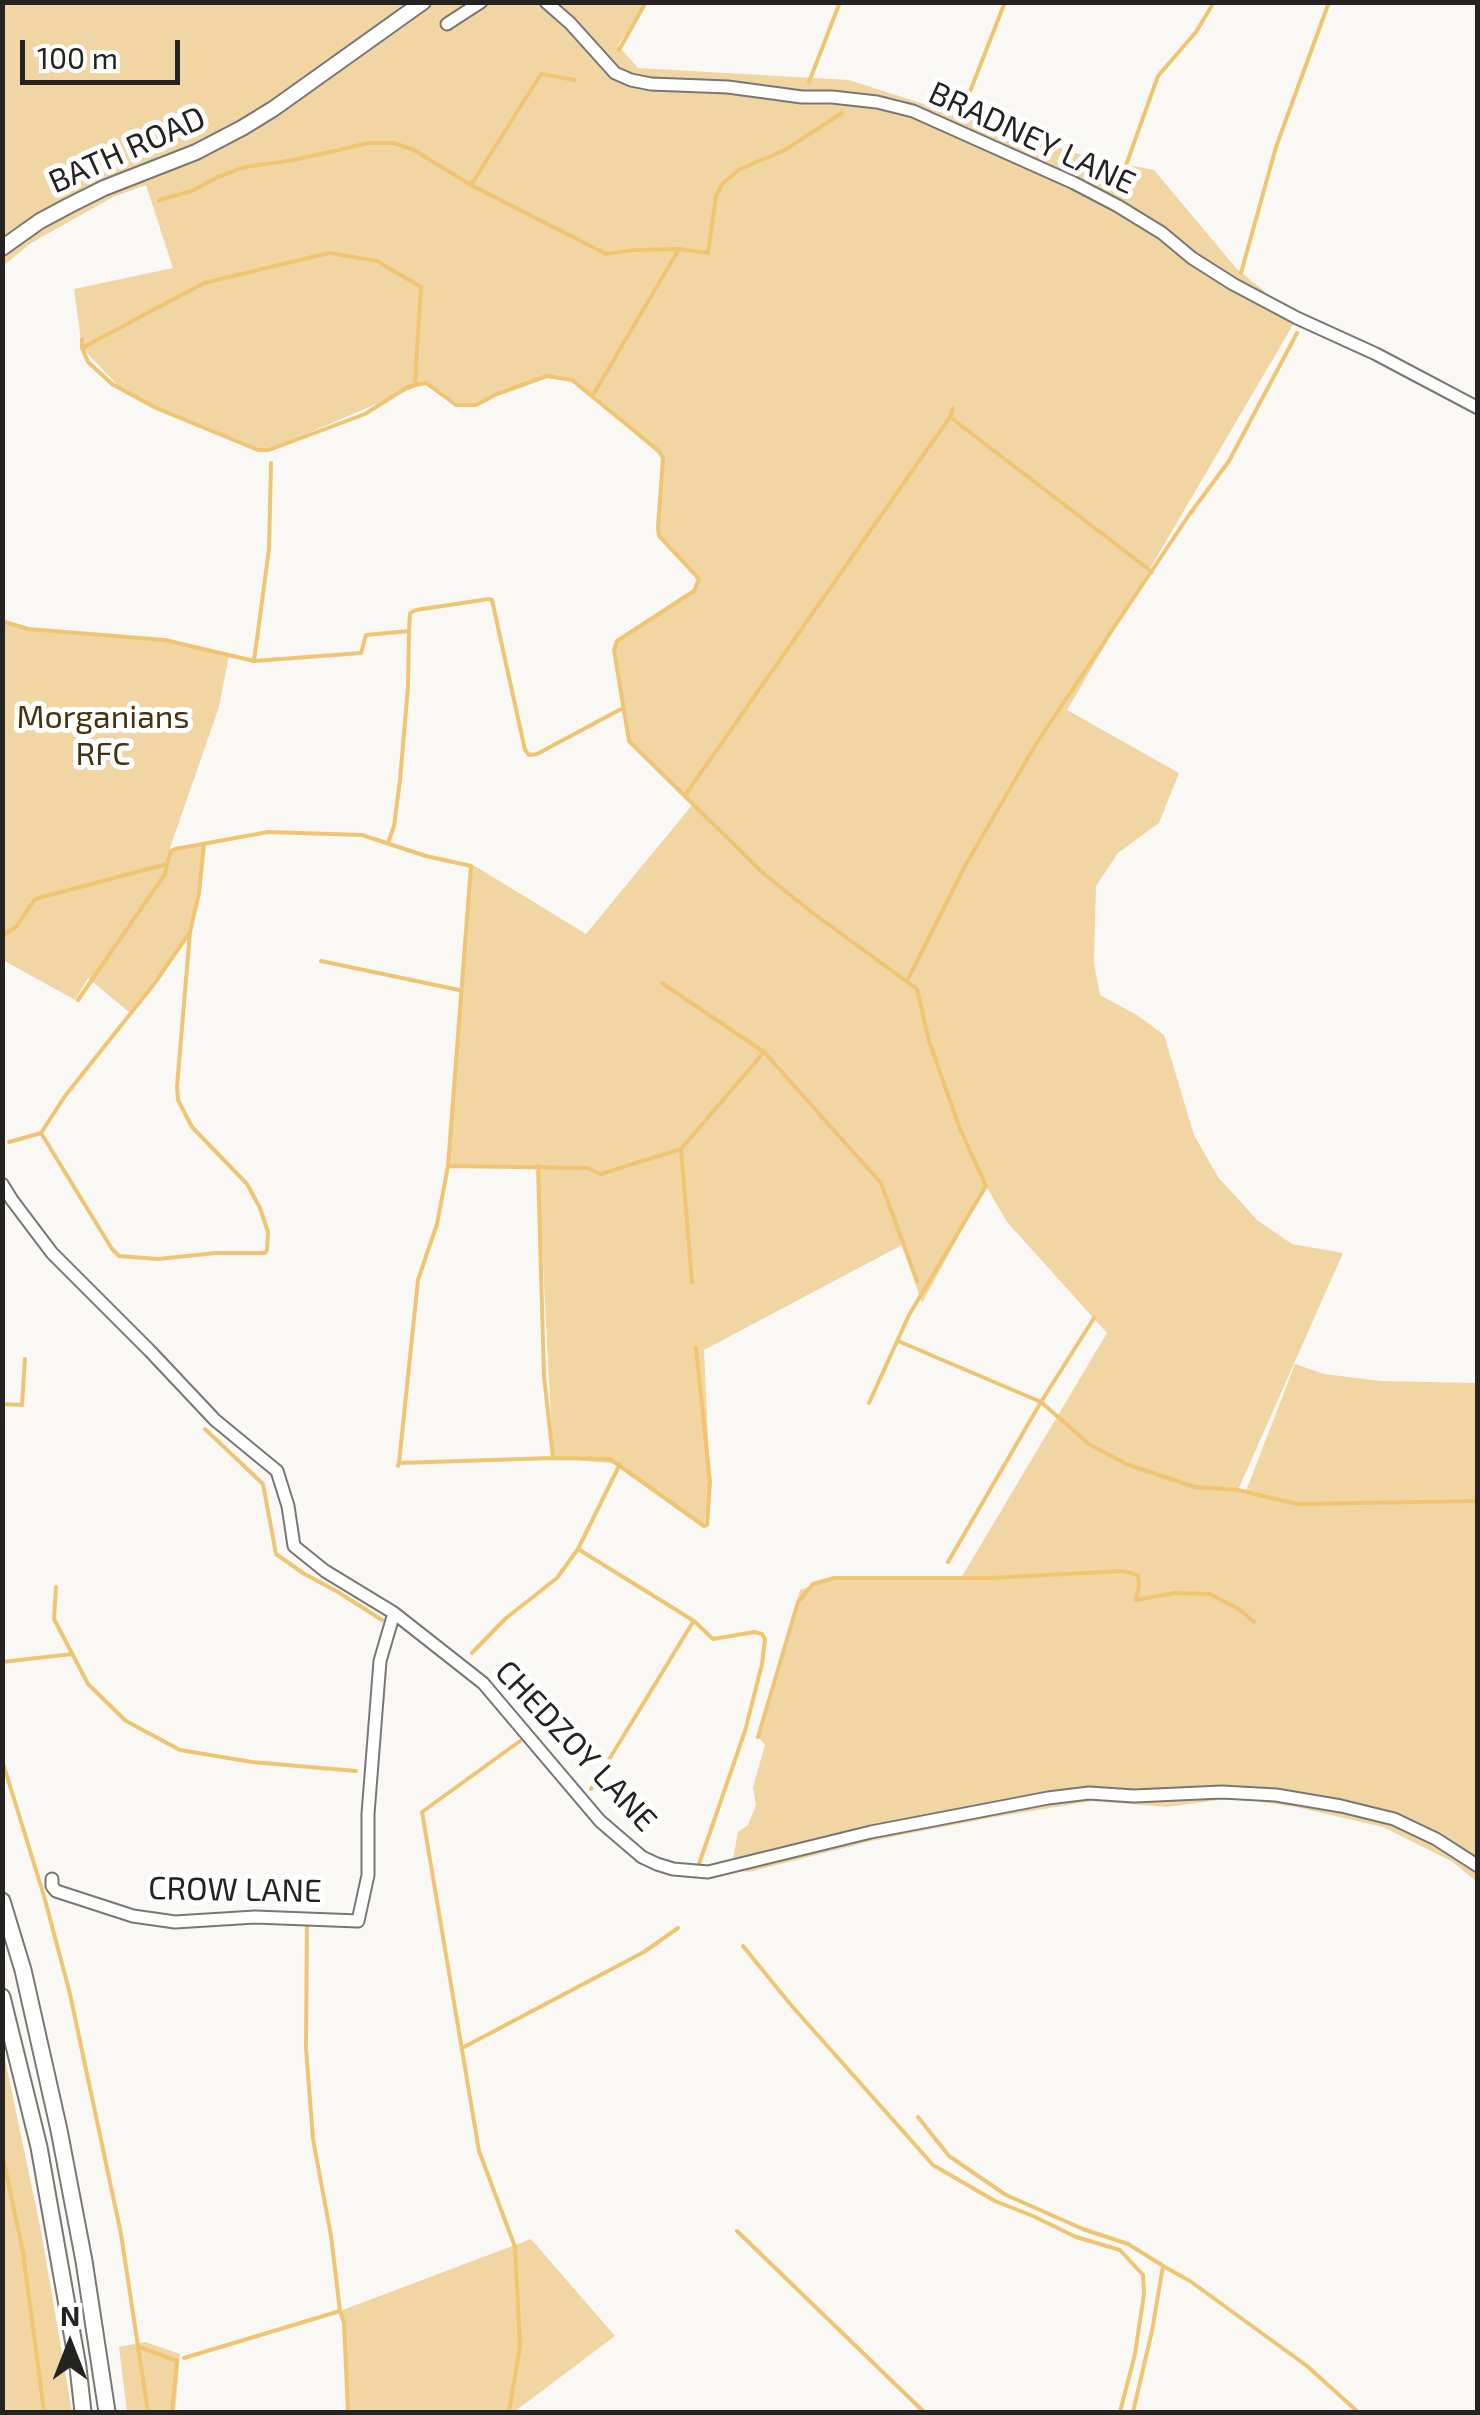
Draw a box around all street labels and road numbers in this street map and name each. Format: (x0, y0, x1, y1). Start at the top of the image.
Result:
street label: BRADNEY LANE (923, 73, 1141, 203)
street label: BATH ROAD (43, 98, 211, 202)
street label: CHEDZOY LANE (487, 1653, 665, 1839)
street label: CROW LANE (148, 1869, 322, 1911)

